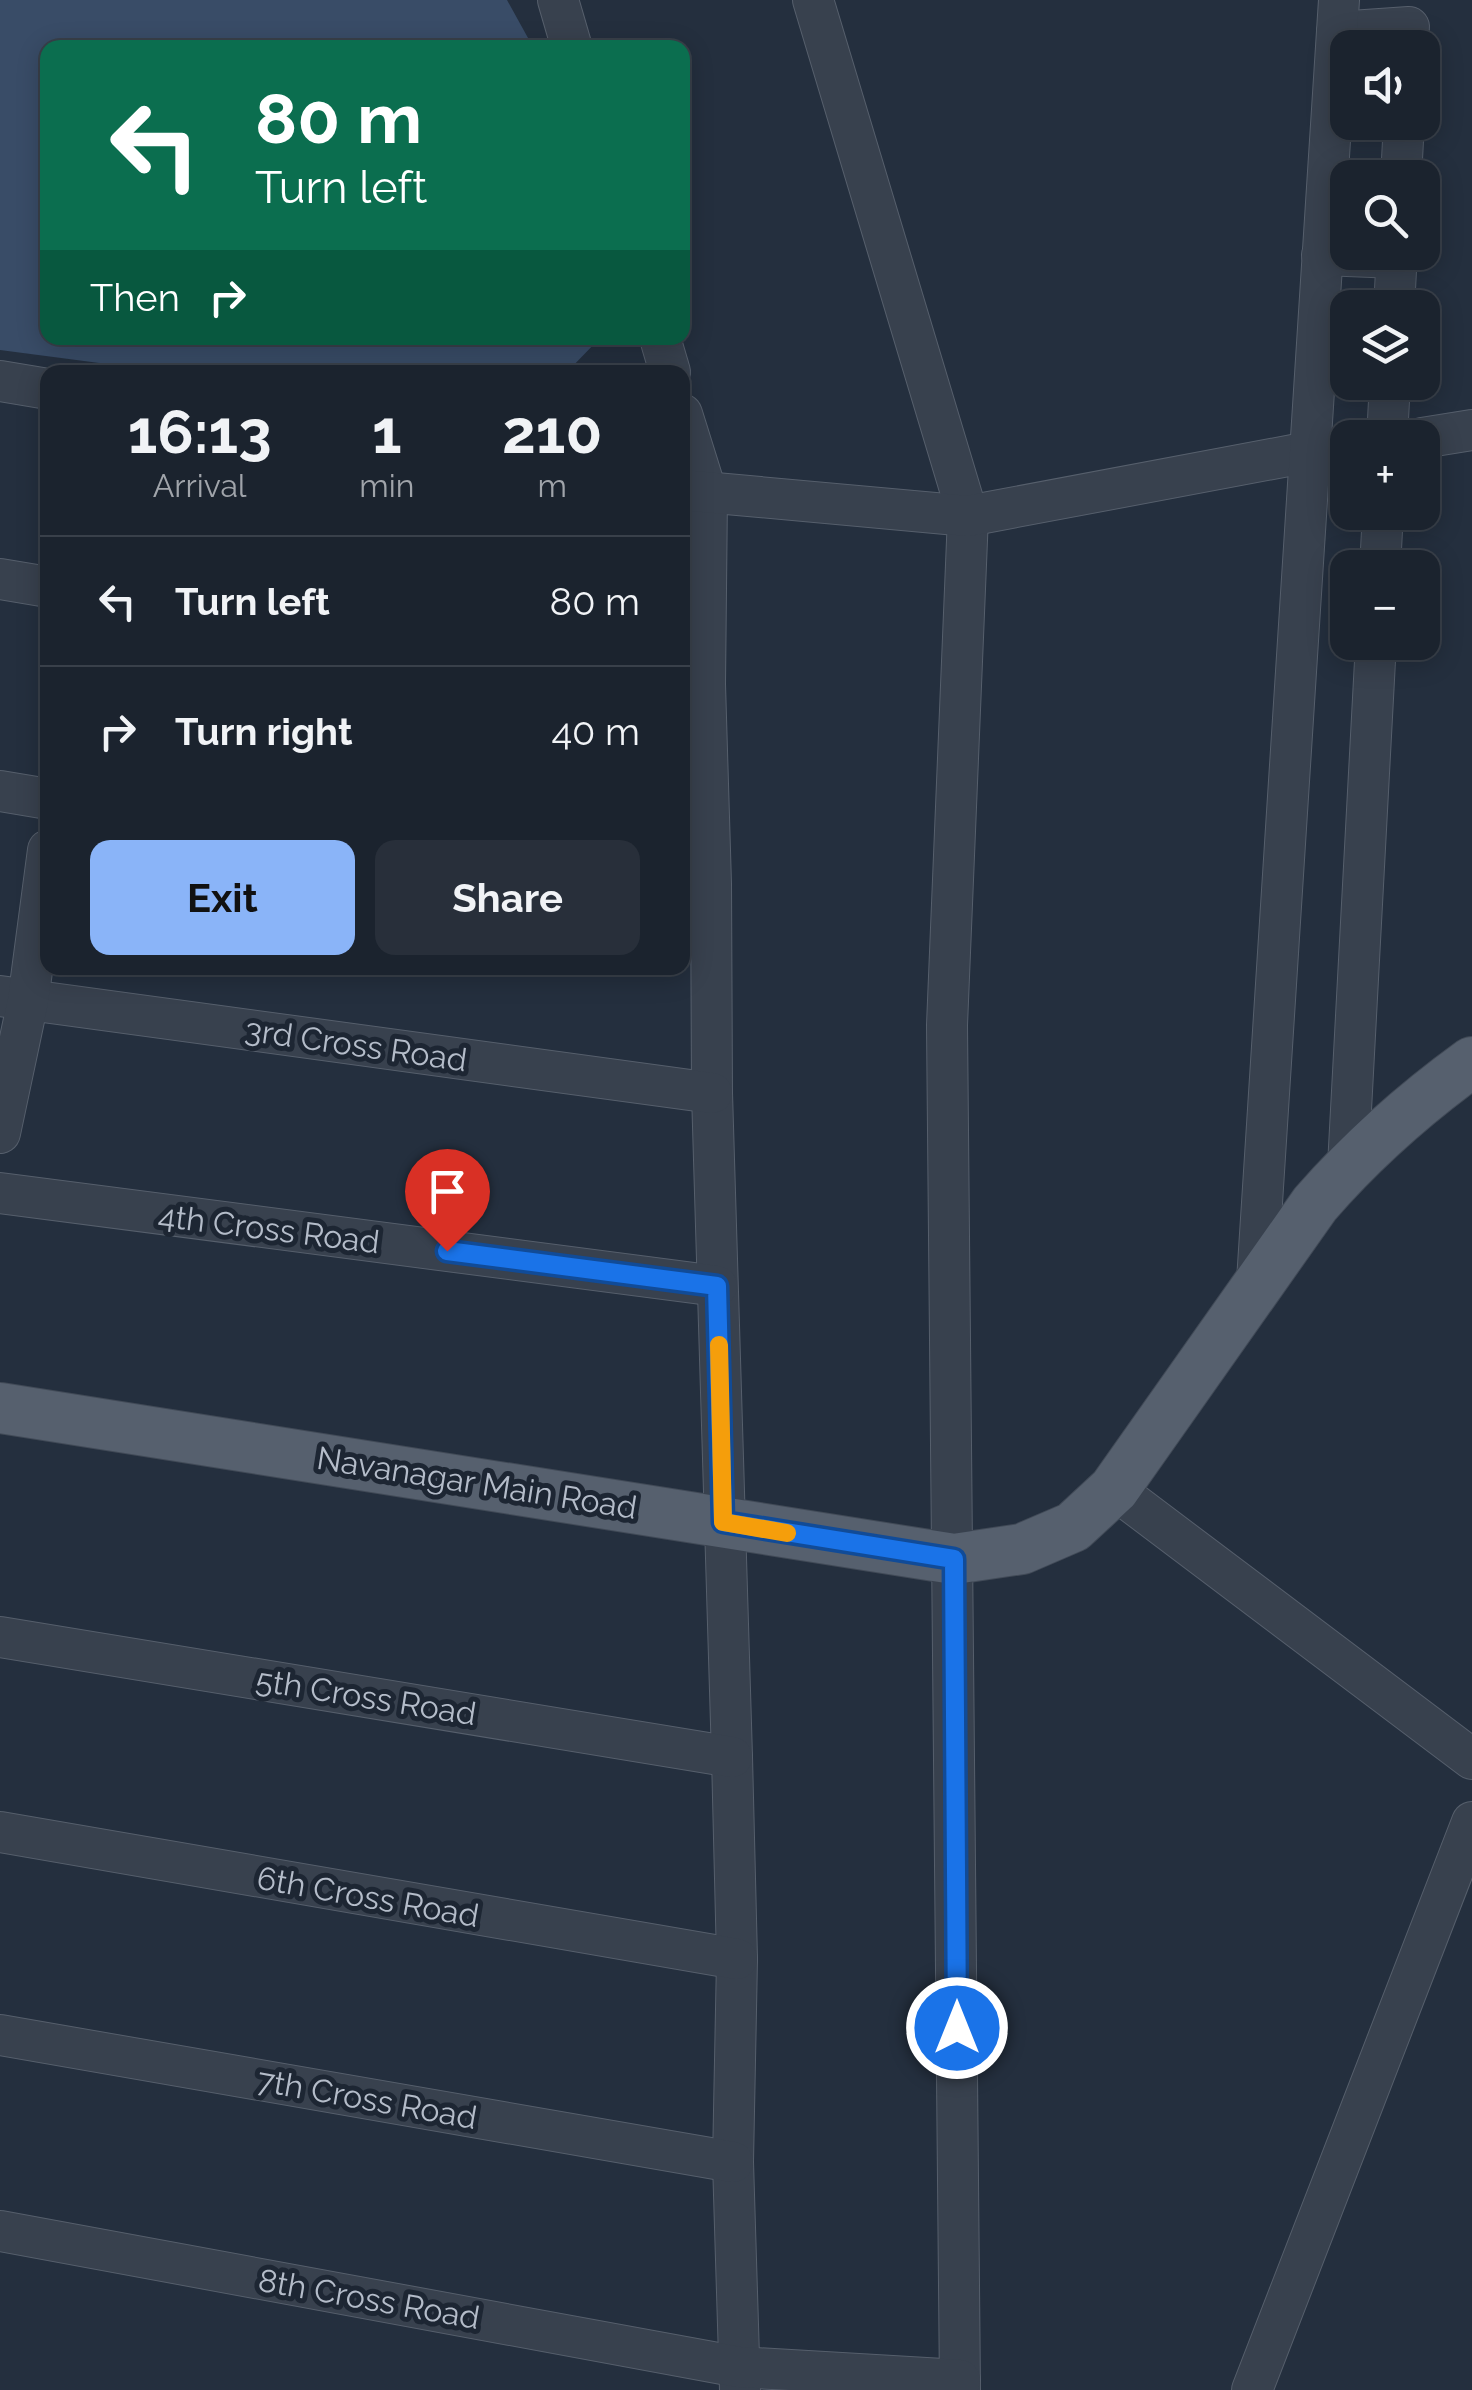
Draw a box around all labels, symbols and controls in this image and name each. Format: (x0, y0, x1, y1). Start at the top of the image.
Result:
map controls (1330, 30, 1440, 660)
button: sound (1330, 30, 1440, 140)
text: 80 m (255, 77, 422, 159)
icon: left (90, 80, 220, 210)
button: search (1330, 160, 1440, 270)
text: Turn left (255, 161, 427, 214)
icon: right (200, 270, 255, 325)
text: Then (90, 275, 180, 320)
button: layers (1330, 290, 1440, 400)
text: 16:13 (128, 397, 272, 467)
text: 1 (372, 397, 402, 467)
text: 210 (502, 397, 602, 467)
button: + (1330, 420, 1440, 530)
text: Arrival (153, 467, 247, 504)
text: min (359, 467, 414, 504)
text: m (537, 467, 567, 504)
button: − (1330, 550, 1440, 660)
icon: left (90, 574, 145, 629)
text: Turn left (175, 579, 330, 624)
text: 80 m (550, 579, 640, 624)
icon: right (90, 704, 145, 759)
text: Turn right (175, 709, 352, 754)
text: 40 m (551, 709, 640, 754)
button: Exit (90, 840, 355, 955)
button: Share (375, 840, 640, 955)
street label: 3rd Cross Road (243, 1011, 469, 1078)
pin (405, 1149, 490, 1252)
icon: arrive (420, 1164, 475, 1219)
street label: 4th Cross Road (156, 1197, 382, 1260)
street label: Navanagar Main Road (314, 1439, 640, 1526)
street label: 5th Cross Road (253, 1661, 479, 1732)
street label: 6th Cross Road (254, 1859, 482, 1934)
position arrow (905, 1976, 1009, 2080)
street label: 7th Cross Road (254, 2061, 480, 2136)
street label: 8th Cross Road (256, 2261, 483, 2336)

